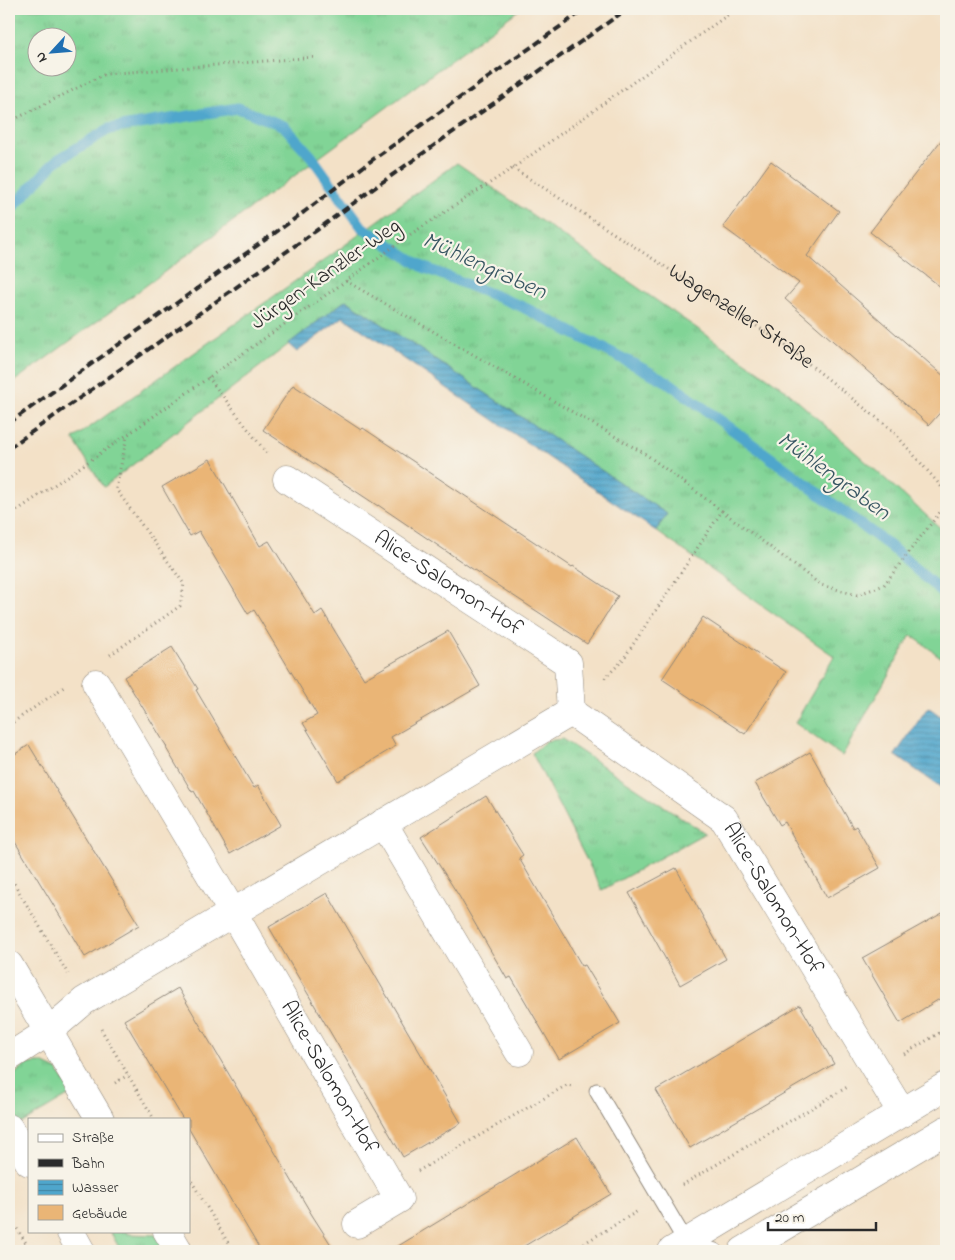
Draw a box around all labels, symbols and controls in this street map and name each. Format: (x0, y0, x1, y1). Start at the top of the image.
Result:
north arrow (28, 28, 78, 78)
text: N (30, 48, 53, 66)
street label: Jürgen-Kanzler-Weg (244, 211, 408, 340)
water label: Mühlengraben (416, 224, 553, 310)
street label: Wagenzeller Straße (661, 256, 821, 378)
water label: Mühlengraben (769, 424, 898, 531)
street label: Alice-Salomon-Hof (367, 524, 529, 645)
street label: Alice-Salomon-Hof (714, 817, 831, 981)
street label: Alice-Salomon-Hof (271, 995, 386, 1161)
legend (28, 1118, 190, 1232)
text: Straße (72, 1127, 114, 1149)
text: Bahn (71, 1153, 105, 1175)
text: Wasser (72, 1177, 119, 1199)
scale bar (768, 1200, 875, 1232)
text: Gebäude (72, 1203, 128, 1225)
text: 20 m (775, 1207, 805, 1229)

